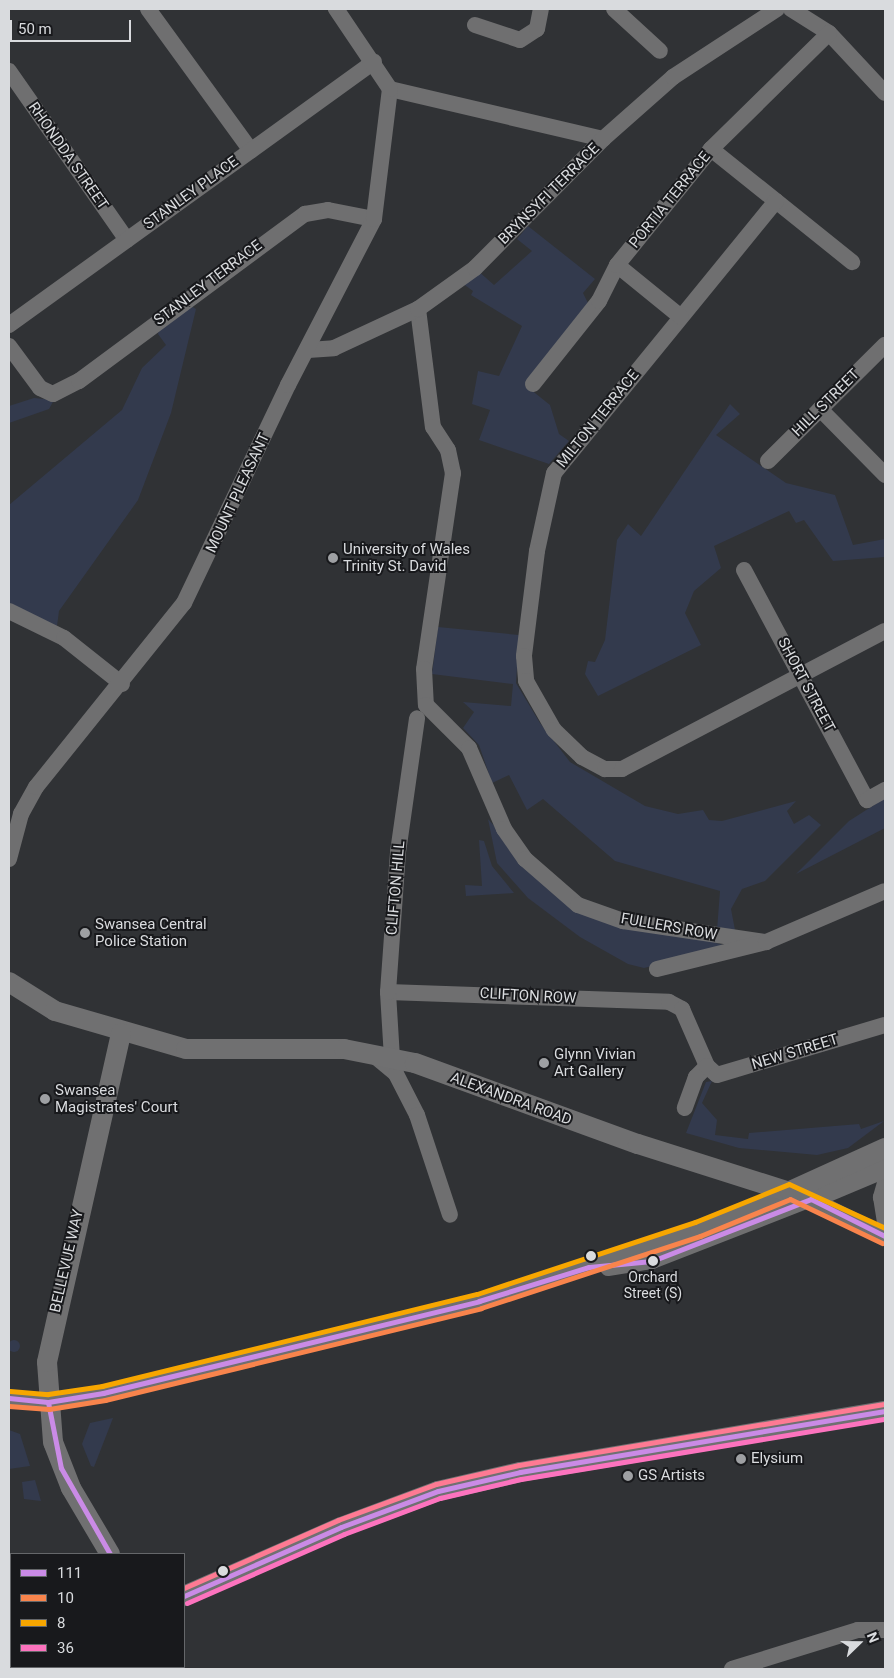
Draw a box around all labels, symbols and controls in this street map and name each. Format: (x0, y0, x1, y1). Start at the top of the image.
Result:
scale bar (12, 10, 134, 42)
text: 50 m (18, 20, 52, 38)
street label: RHONDDA STREET (24, 99, 112, 213)
street label: BRYNSYFI TERRACE (495, 140, 603, 248)
street label: PORTIA TERRACE (626, 148, 714, 252)
street label: STANLEY PLACE (140, 153, 242, 233)
street label: STANLEY TERRACE (150, 236, 266, 330)
street label: MILTON TERRACE (553, 366, 643, 472)
street label: HILL STREET (789, 366, 863, 440)
street label: MOUNT PLEASANT (202, 430, 274, 556)
place label: University of Wales Trinity St. David (343, 540, 470, 575)
marker: University of Wales Trinity St. David (327, 552, 339, 564)
street label: SHORT STREET (774, 635, 838, 735)
street label: CLIFTON HILL (383, 840, 409, 936)
street label: FULLERS ROW (619, 910, 719, 944)
place label: Swansea Central Police Station (95, 915, 207, 950)
marker: Swansea Central Police Station (79, 927, 91, 939)
street label: CLIFTON ROW (479, 984, 577, 1008)
street label: NEW STREET (750, 1030, 840, 1074)
place label: Glynn Vivian Art Gallery (554, 1045, 636, 1080)
marker: Glynn Vivian Art Gallery (538, 1057, 550, 1069)
street label: ALEXANDRA ROAD (448, 1069, 574, 1129)
place label: Swansea Magistrates' Court (55, 1081, 178, 1116)
marker: Swansea Magistrates' Court (39, 1093, 51, 1105)
street label: BELLEVUE WAY (46, 1208, 88, 1314)
unlabelled marker (586, 1251, 596, 1261)
marker: Orchard Street (S) (648, 1256, 658, 1266)
place label: Orchard Street (S) (624, 1269, 682, 1302)
place label: Elysium (751, 1450, 803, 1468)
marker: Elysium (735, 1453, 747, 1465)
place label: GS Artists (638, 1467, 705, 1485)
marker: GS Artists (622, 1470, 634, 1482)
legend (10, 1553, 185, 1668)
text: 111 (57, 1564, 82, 1582)
unlabelled marker (218, 1566, 228, 1576)
text: 10 (57, 1589, 74, 1607)
text: 8 (57, 1614, 65, 1632)
north arrow (834, 1618, 884, 1668)
text: N (864, 1630, 882, 1645)
text: 36 (57, 1639, 74, 1657)

